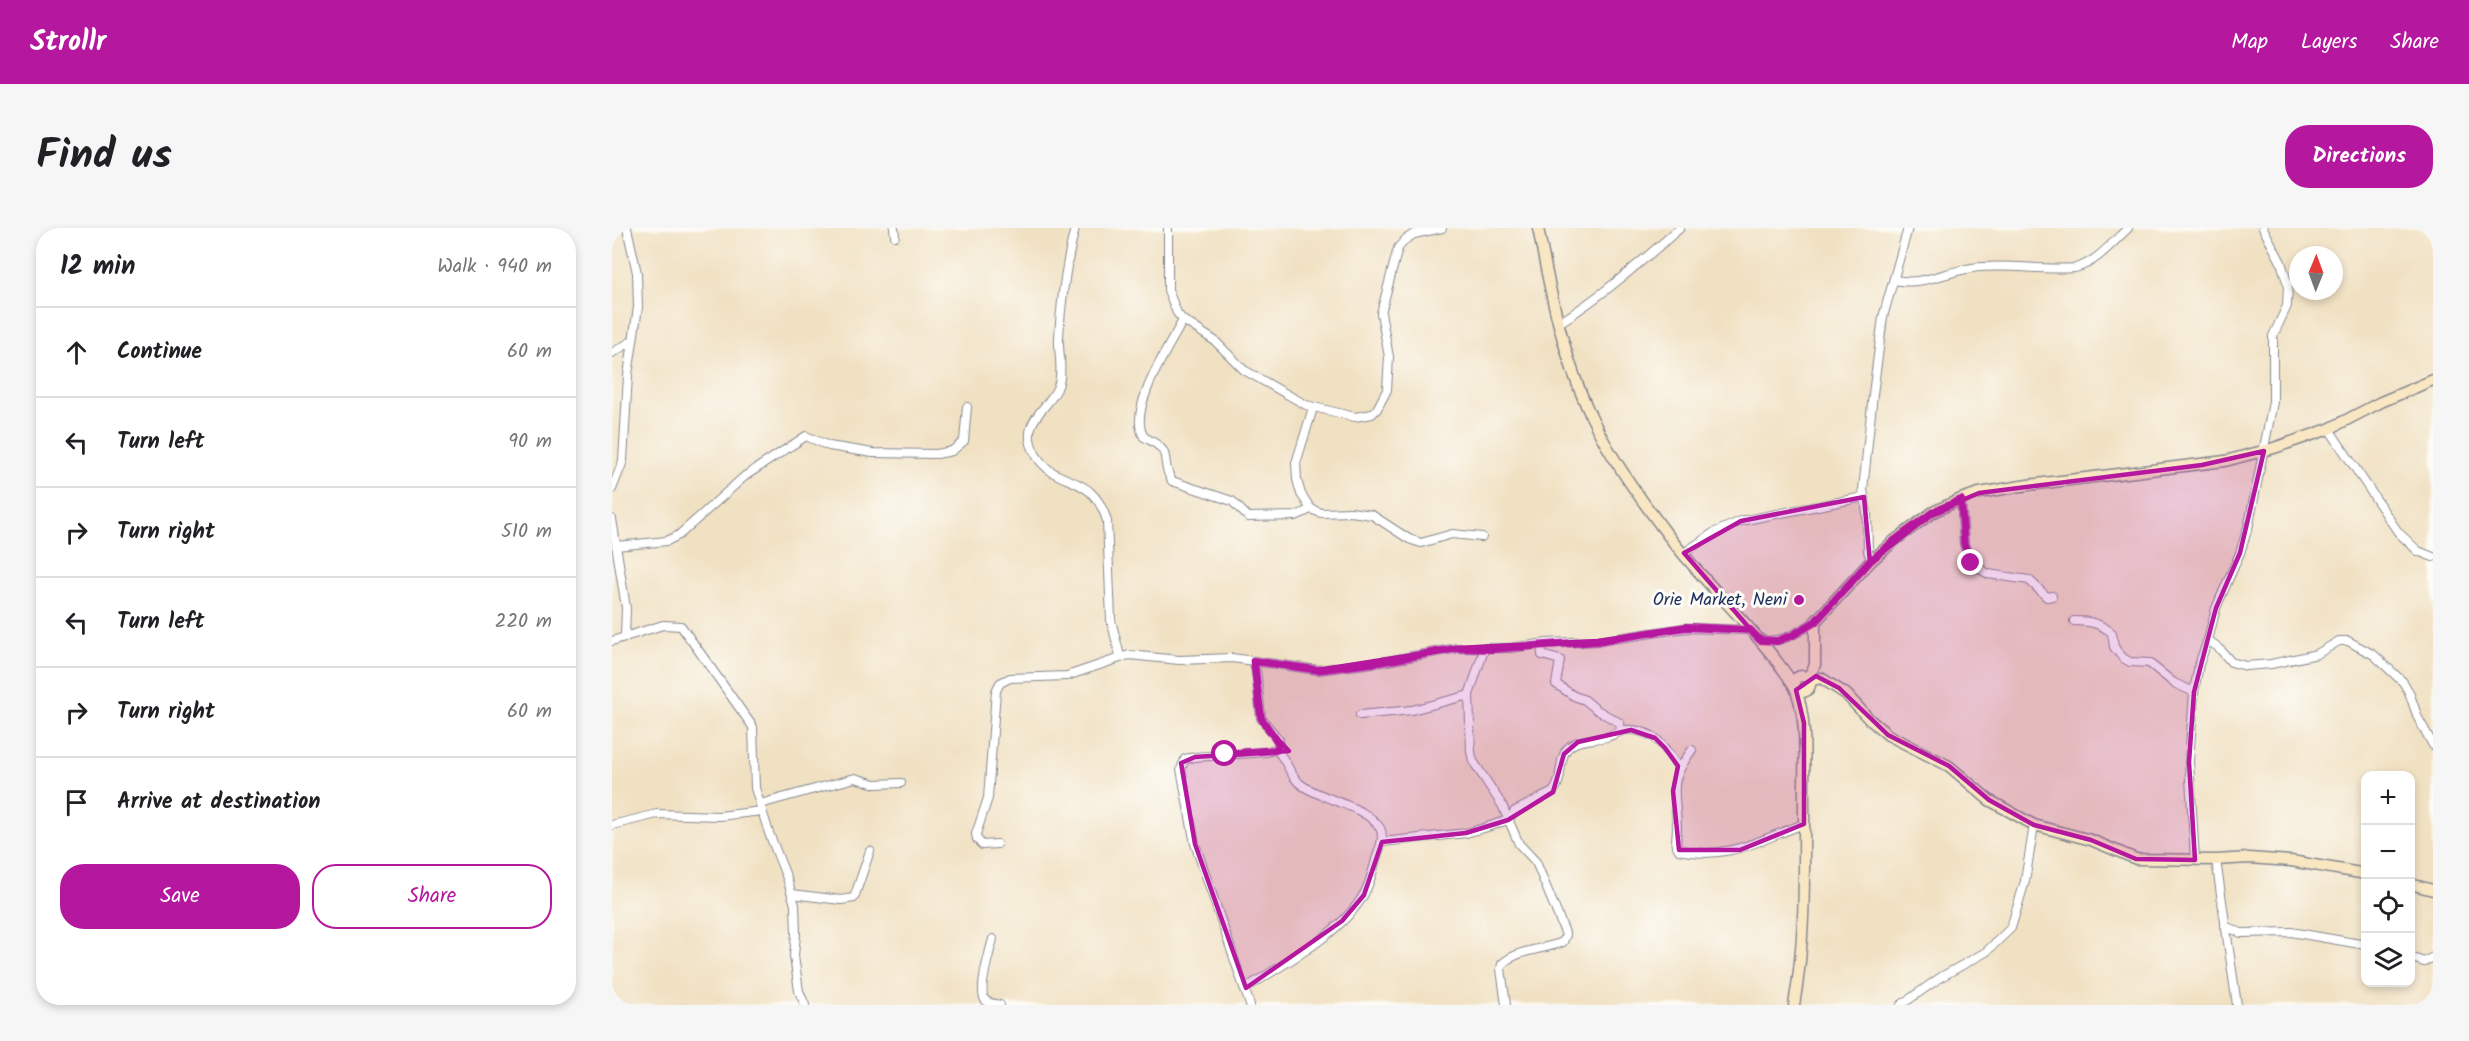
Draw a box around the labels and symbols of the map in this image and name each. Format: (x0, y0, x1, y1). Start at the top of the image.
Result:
north arrow (2289, 246, 2343, 300)
route end (1957, 549, 1983, 575)
place label: Orie Market, Neni (1653, 586, 1788, 615)
marker: Orie Market, Neni (1792, 593, 1806, 607)
route start (1211, 740, 1237, 766)

